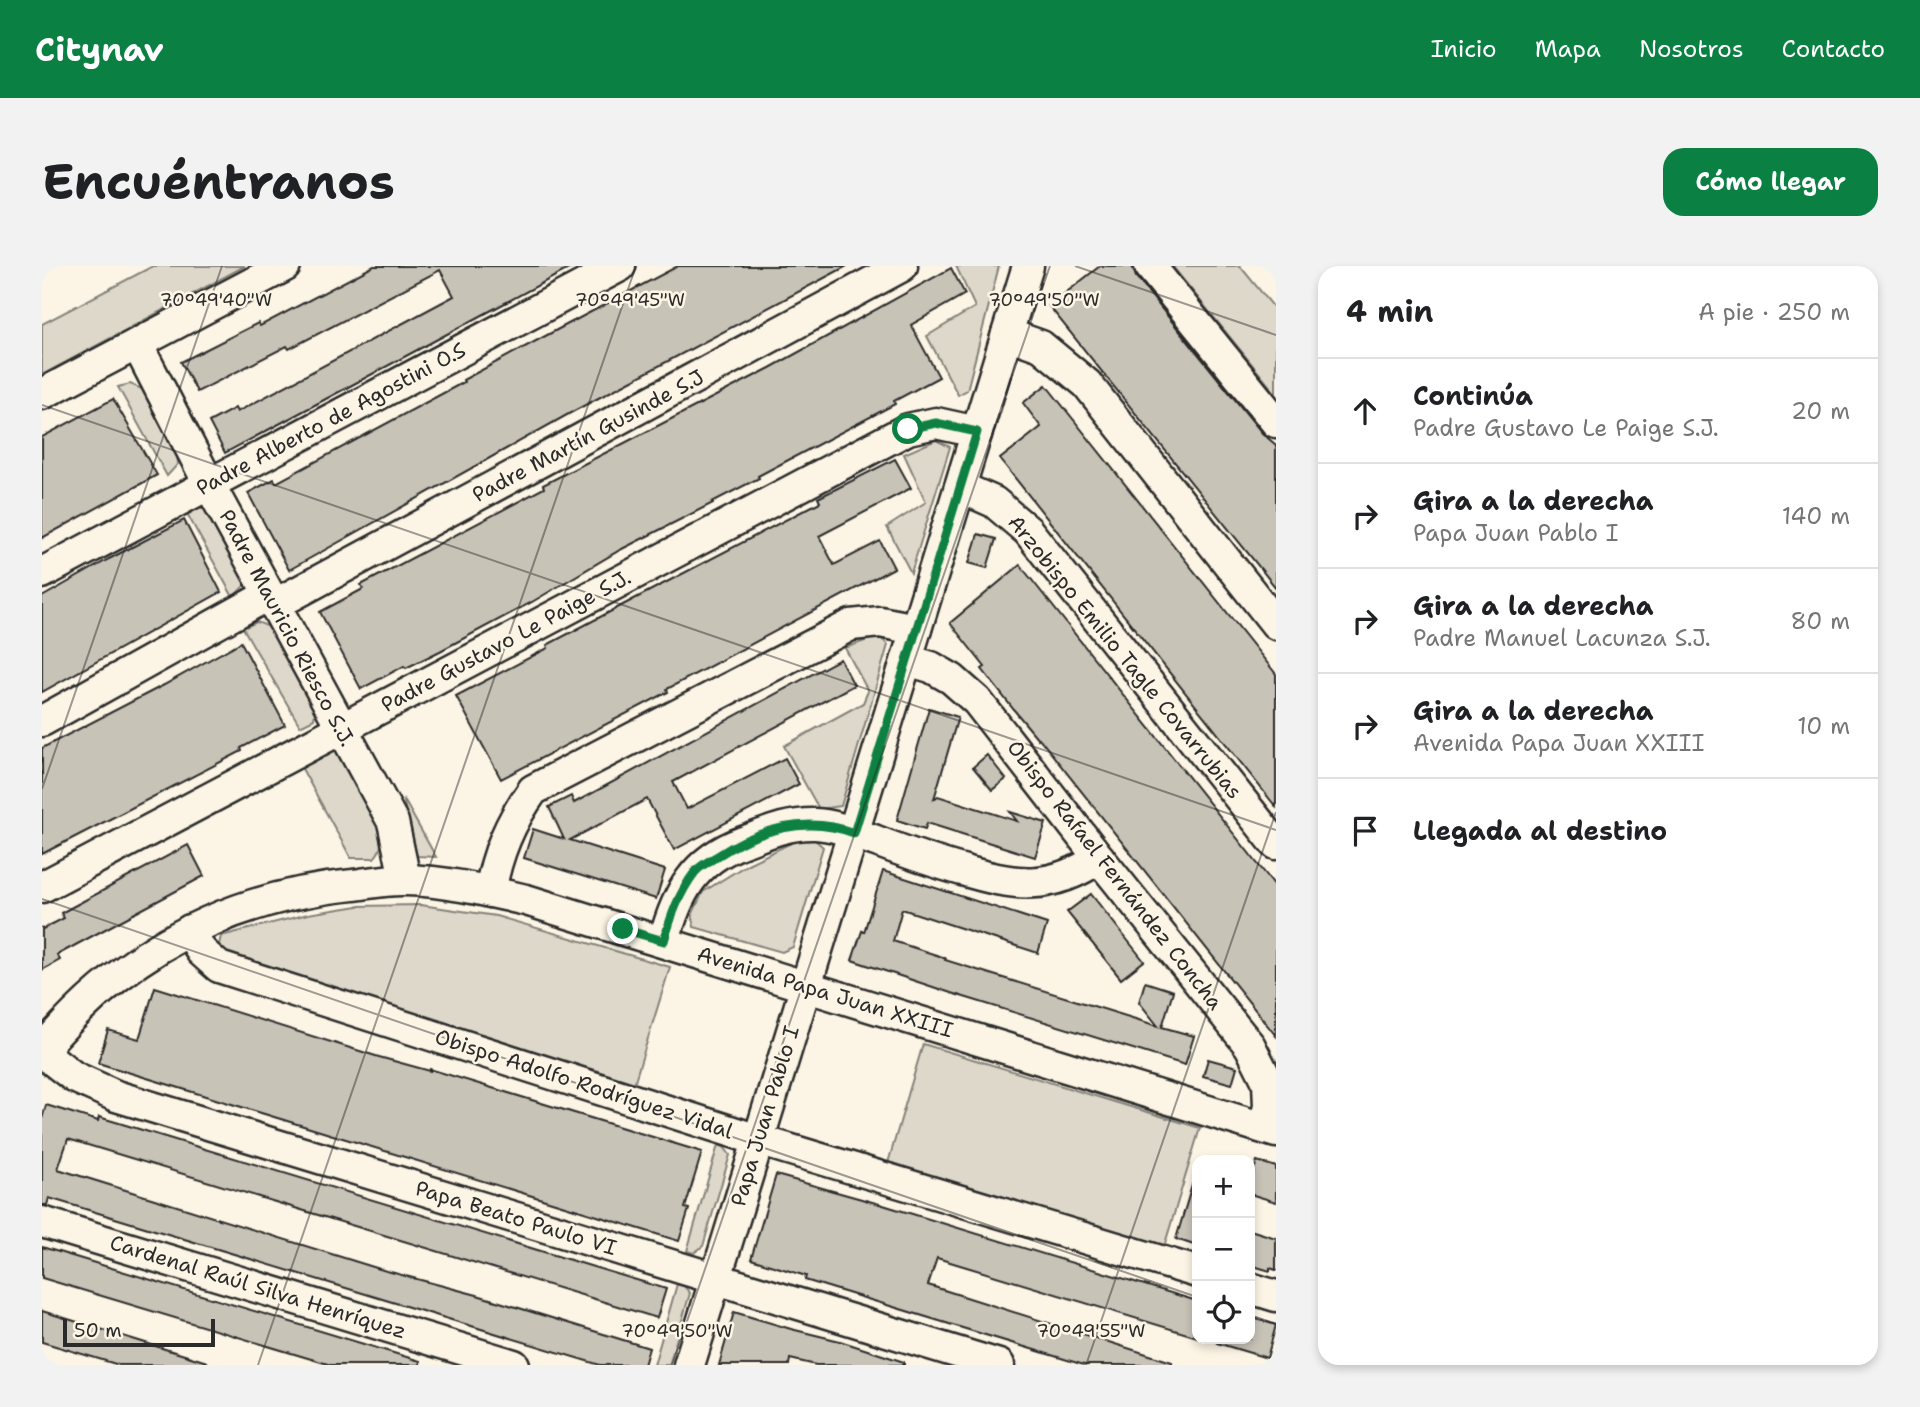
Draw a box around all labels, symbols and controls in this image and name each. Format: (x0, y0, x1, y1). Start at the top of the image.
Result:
text: Citynav (35, 27, 164, 72)
text: Inicio (1431, 33, 1497, 65)
text: Mapa (1535, 33, 1601, 65)
text: Nosotros (1639, 33, 1744, 65)
text: Contacto (1782, 33, 1885, 65)
button: Cómo llegar (1663, 148, 1878, 216)
text: Encuéntranos (42, 149, 395, 215)
text: 70°49'40"W (160, 288, 272, 312)
text: 70°49'45"W (575, 288, 685, 312)
text: 70°49'50"W (988, 288, 1100, 312)
text: 4 min (1346, 291, 1433, 332)
text: A pie · 250 m (1698, 297, 1850, 327)
street label: Padre Alberto de Agostini O.S (191, 336, 471, 502)
street label: Padre Martín Gusinde S.J (468, 363, 708, 509)
text: Continúa (1413, 378, 1533, 413)
icon: ahead (1346, 392, 1384, 430)
text: 20 m (1791, 396, 1850, 426)
route start (892, 413, 923, 444)
text: Padre Gustavo Le Paige S.J. (1413, 413, 1719, 443)
text: Gira a la derecha (1413, 483, 1654, 518)
icon: right (1346, 497, 1384, 535)
text: 140 m (1782, 501, 1850, 531)
street label: Padre Mauricio Riesco S.J. (213, 505, 361, 751)
street label: Arzobispo Emilio Tagle Covarrubias (1002, 509, 1248, 805)
text: Papa Juan Pablo I (1413, 518, 1618, 548)
street label: Padre Gustavo Le Paige S.J. (376, 563, 636, 719)
text: Gira a la derecha (1413, 588, 1654, 623)
icon: right (1346, 602, 1384, 640)
text: 80 m (1791, 606, 1850, 636)
text: Padre Manuel Lacunza S.J. (1413, 623, 1711, 653)
text: Gira a la derecha (1413, 693, 1654, 728)
icon: right (1346, 707, 1384, 745)
text: 10 m (1797, 711, 1850, 741)
text: Avenida Papa Juan XXIII (1413, 728, 1704, 758)
street label: Obispo Rafael Fernández Concha (1001, 734, 1229, 1016)
icon: arrive (1346, 812, 1384, 850)
text: Llegada al destino (1413, 813, 1667, 848)
route end (607, 913, 638, 944)
street label: Avenida Papa Juan XXIII (694, 940, 956, 1044)
street label: Papa Juan Pablo I (724, 1022, 806, 1210)
street label: Obispo Adolfo Rodríguez Vidal (431, 1023, 737, 1146)
map controls (1192, 1155, 1255, 1344)
button: + (1192, 1155, 1255, 1218)
street label: Papa Beato Paulo VI (412, 1174, 620, 1262)
button: − (1192, 1218, 1255, 1281)
street label: Cardenal Raúl Silva Henríquez (106, 1229, 410, 1345)
button: locate (1192, 1281, 1255, 1344)
scale bar (63, 1316, 215, 1348)
text: 50 m (74, 1318, 122, 1343)
text: 70°49'50"W (621, 1319, 733, 1343)
text: 70°49'55"W (1036, 1319, 1146, 1343)

